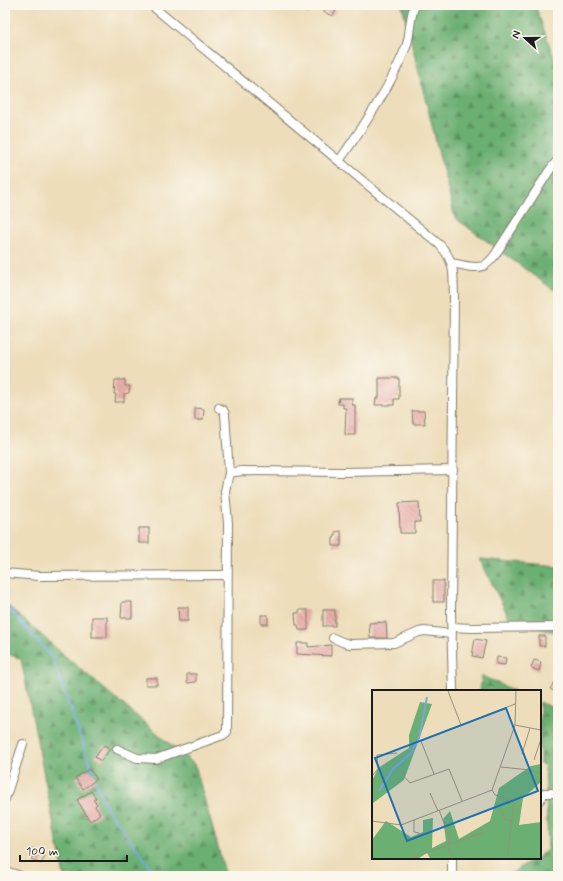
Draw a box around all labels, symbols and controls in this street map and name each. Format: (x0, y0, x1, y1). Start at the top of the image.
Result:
north arrow (505, 18, 545, 58)
text: N (509, 29, 524, 41)
inset map (372, 690, 541, 859)
scale bar (20, 837, 127, 863)
text: 100 m (26, 844, 58, 860)

